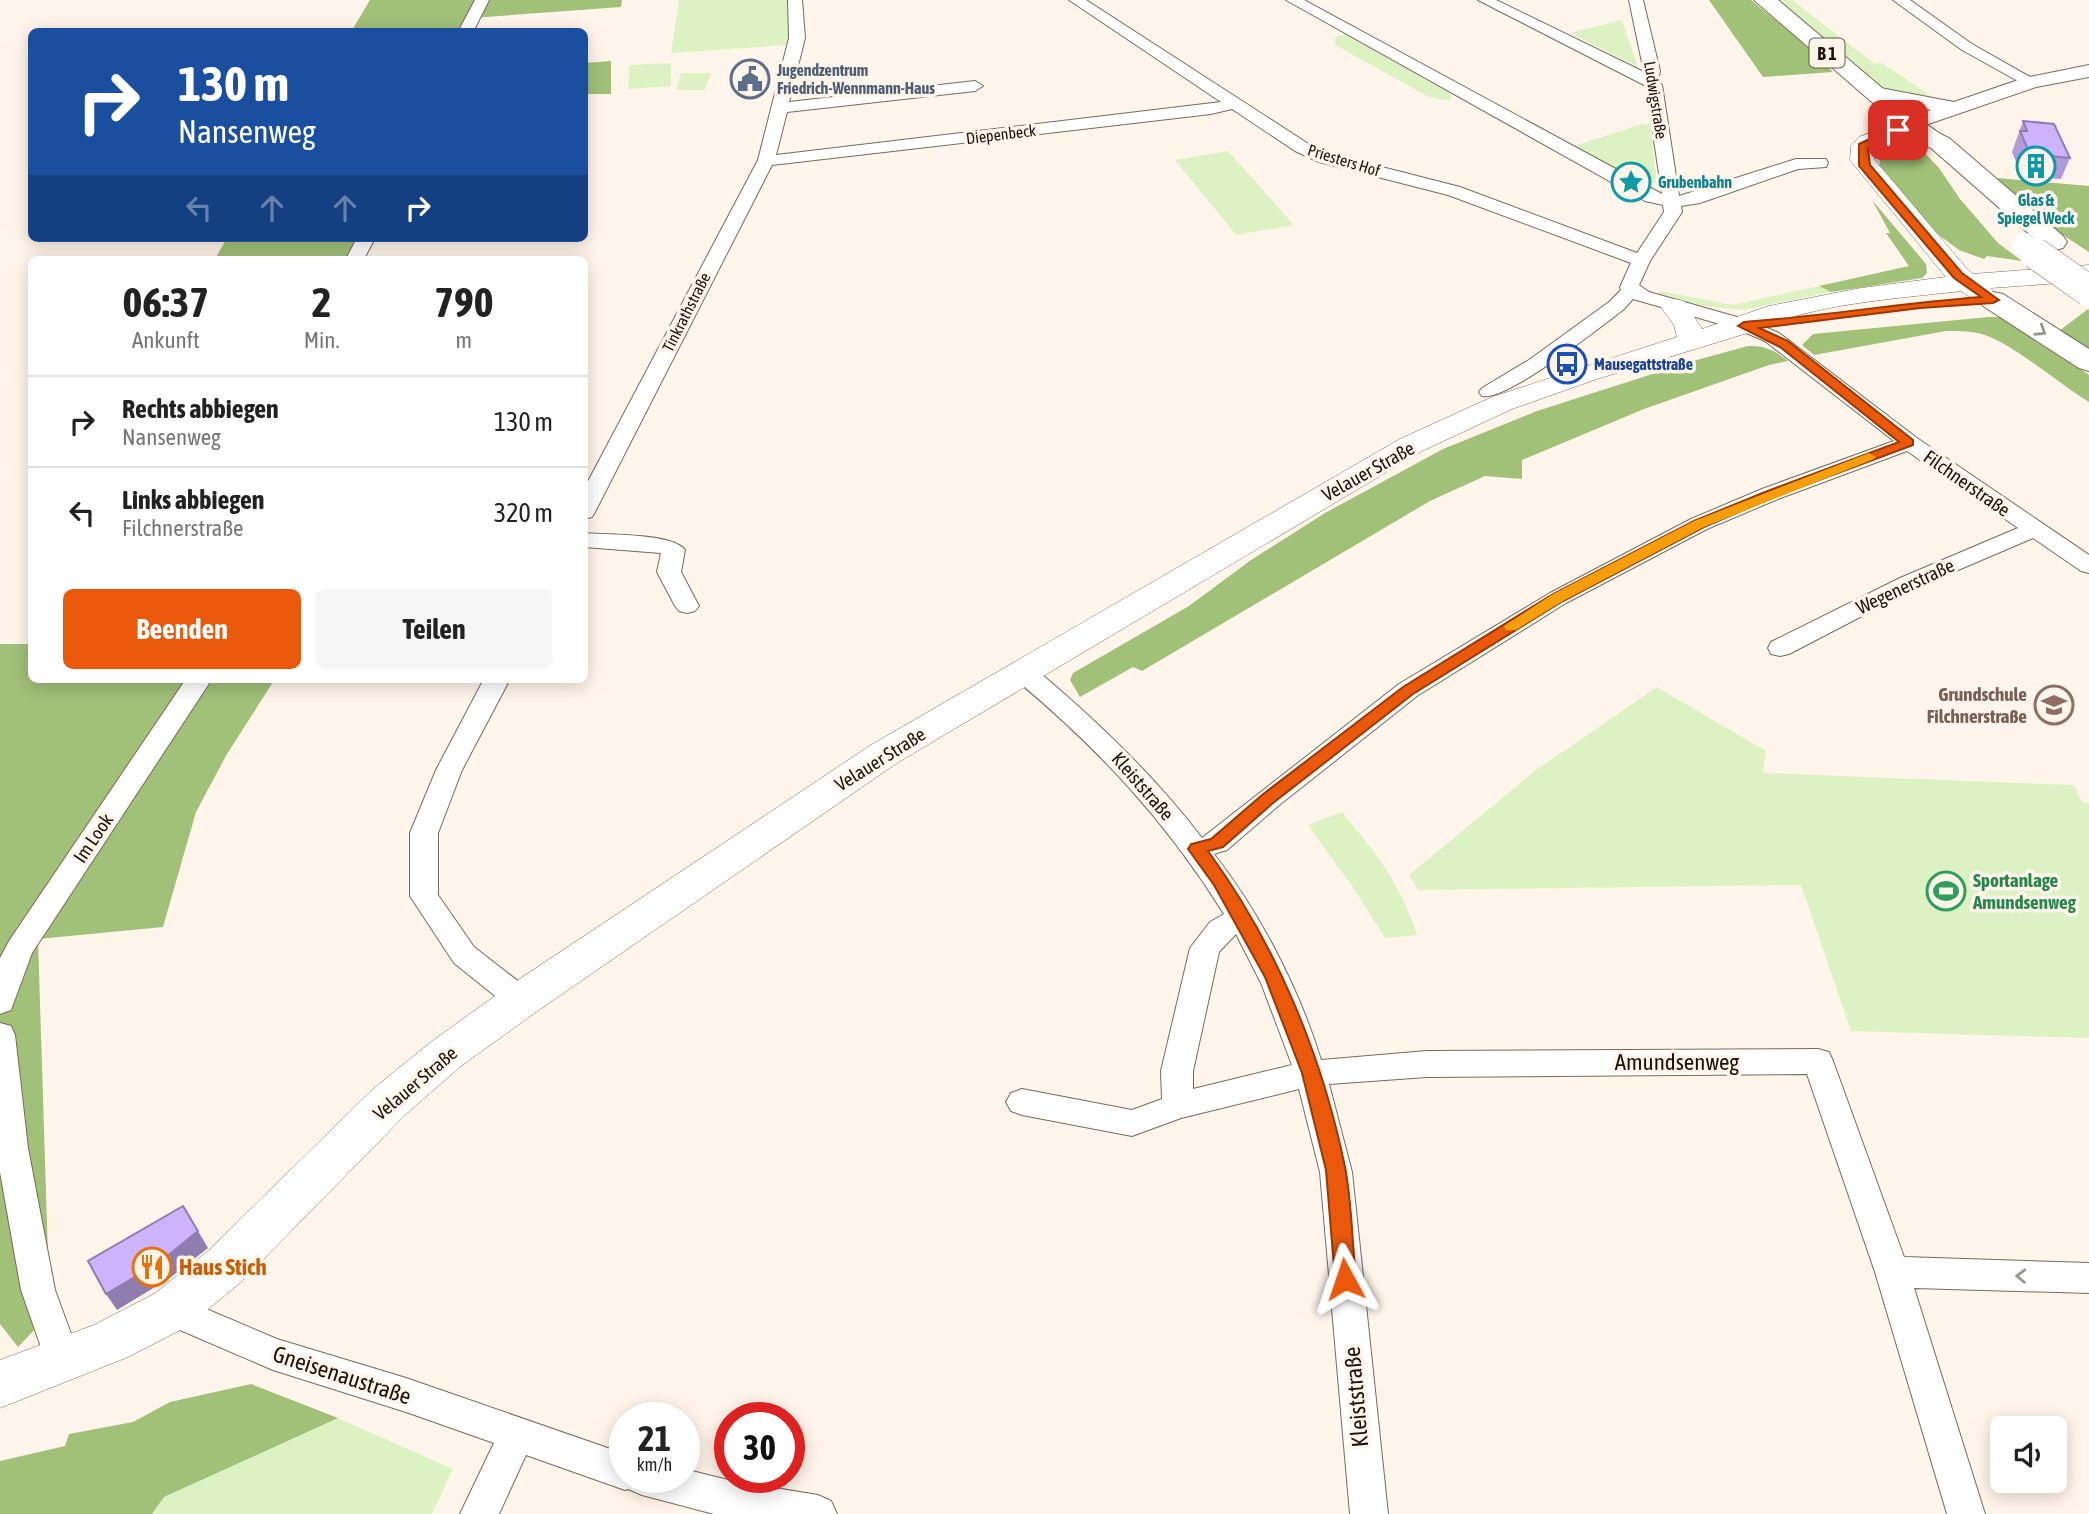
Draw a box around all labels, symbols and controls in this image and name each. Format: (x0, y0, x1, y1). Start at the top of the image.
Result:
road number: B 1 (1810, 38, 1844, 68)
text: 130 m (178, 55, 289, 111)
icon: right (63, 56, 154, 147)
public building icon: Jugendzentrum Friedrich-Wennmann-Haus (729, 58, 771, 100)
street label: Ludwigstraße (1640, 60, 1671, 140)
place label: Jugendzentrum Friedrich-Wennmann-Haus (776, 61, 935, 97)
pin (1868, 100, 1928, 160)
icon: arrive (1879, 111, 1917, 149)
text: Nansenweg (178, 113, 316, 150)
street label: Diepenbeck (965, 121, 1037, 148)
street label: Priesters Hof (1306, 140, 1383, 180)
building icon: Glas & Spiegel Weck (2015, 145, 2057, 187)
place icon: Grubenbahn (1610, 161, 1652, 203)
place label: Grubenbahn (1658, 173, 1732, 191)
icon: left (180, 189, 218, 227)
icon: ahead (253, 189, 291, 227)
icon: ahead (326, 189, 364, 227)
icon: right (399, 189, 437, 227)
place label: Glas & Spiegel Weck (1998, 191, 2075, 227)
street label: Tinkrathstraße (658, 269, 714, 355)
text: 06:37 (123, 278, 209, 326)
text: 2 (312, 278, 331, 326)
text: 790 (434, 278, 493, 326)
one-way arrow (2033, 322, 2046, 335)
text: Ankunft (132, 327, 200, 353)
text: Min. (304, 327, 340, 353)
text: m (456, 327, 472, 353)
bus stop icon: Mausegattstraße (1546, 343, 1588, 385)
place label: Mausegattstraße (1594, 355, 1693, 373)
text: Rechts abbiegen (122, 394, 279, 424)
icon: right (63, 403, 101, 441)
text: 130 m (494, 407, 553, 437)
text: Nansenweg (122, 424, 221, 450)
street label: Velauer Straße (1318, 437, 1418, 505)
street label: Filchnerstraße (1920, 445, 2014, 521)
text: Links abbiegen (122, 485, 264, 515)
icon: left (63, 494, 101, 532)
text: 320 m (494, 498, 553, 528)
text: Filchnerstraße (122, 515, 244, 541)
street label: Wegenerstraße (1853, 554, 1957, 618)
button: Beenden (63, 589, 301, 669)
button: Teilen (315, 589, 553, 669)
place label: Grundschule Filchnerstraße (1927, 683, 2027, 727)
school or university icon: Grundschule Filchnerstraße (2033, 684, 2075, 726)
street label: Velauer Straße (831, 723, 929, 795)
street label: Kleiststraße (1107, 747, 1179, 825)
street label: Im Look (69, 809, 118, 867)
place label: Sportanlage Amundsenweg (1972, 869, 2077, 913)
sports icon: Sportanlage Amundsenweg (1925, 870, 1967, 912)
street label: Velauer Straße (369, 1042, 461, 1124)
street label: Amundsenweg (1615, 1049, 1739, 1075)
position arrow (1308, 1242, 1382, 1316)
restaurant icon: Haus Stich (131, 1246, 173, 1288)
place label: Haus Stich (179, 1254, 267, 1280)
one-way arrow (2015, 1269, 2026, 1284)
street label: Gneisenaustraße (270, 1340, 414, 1410)
street label: Kleiststraße (1339, 1346, 1373, 1448)
speed limit sign: 30 (714, 1402, 805, 1493)
map controls (1990, 1416, 2067, 1493)
button: sound (1990, 1416, 2067, 1493)
text: 21 (638, 1418, 671, 1458)
text: km/h (637, 1454, 672, 1475)

